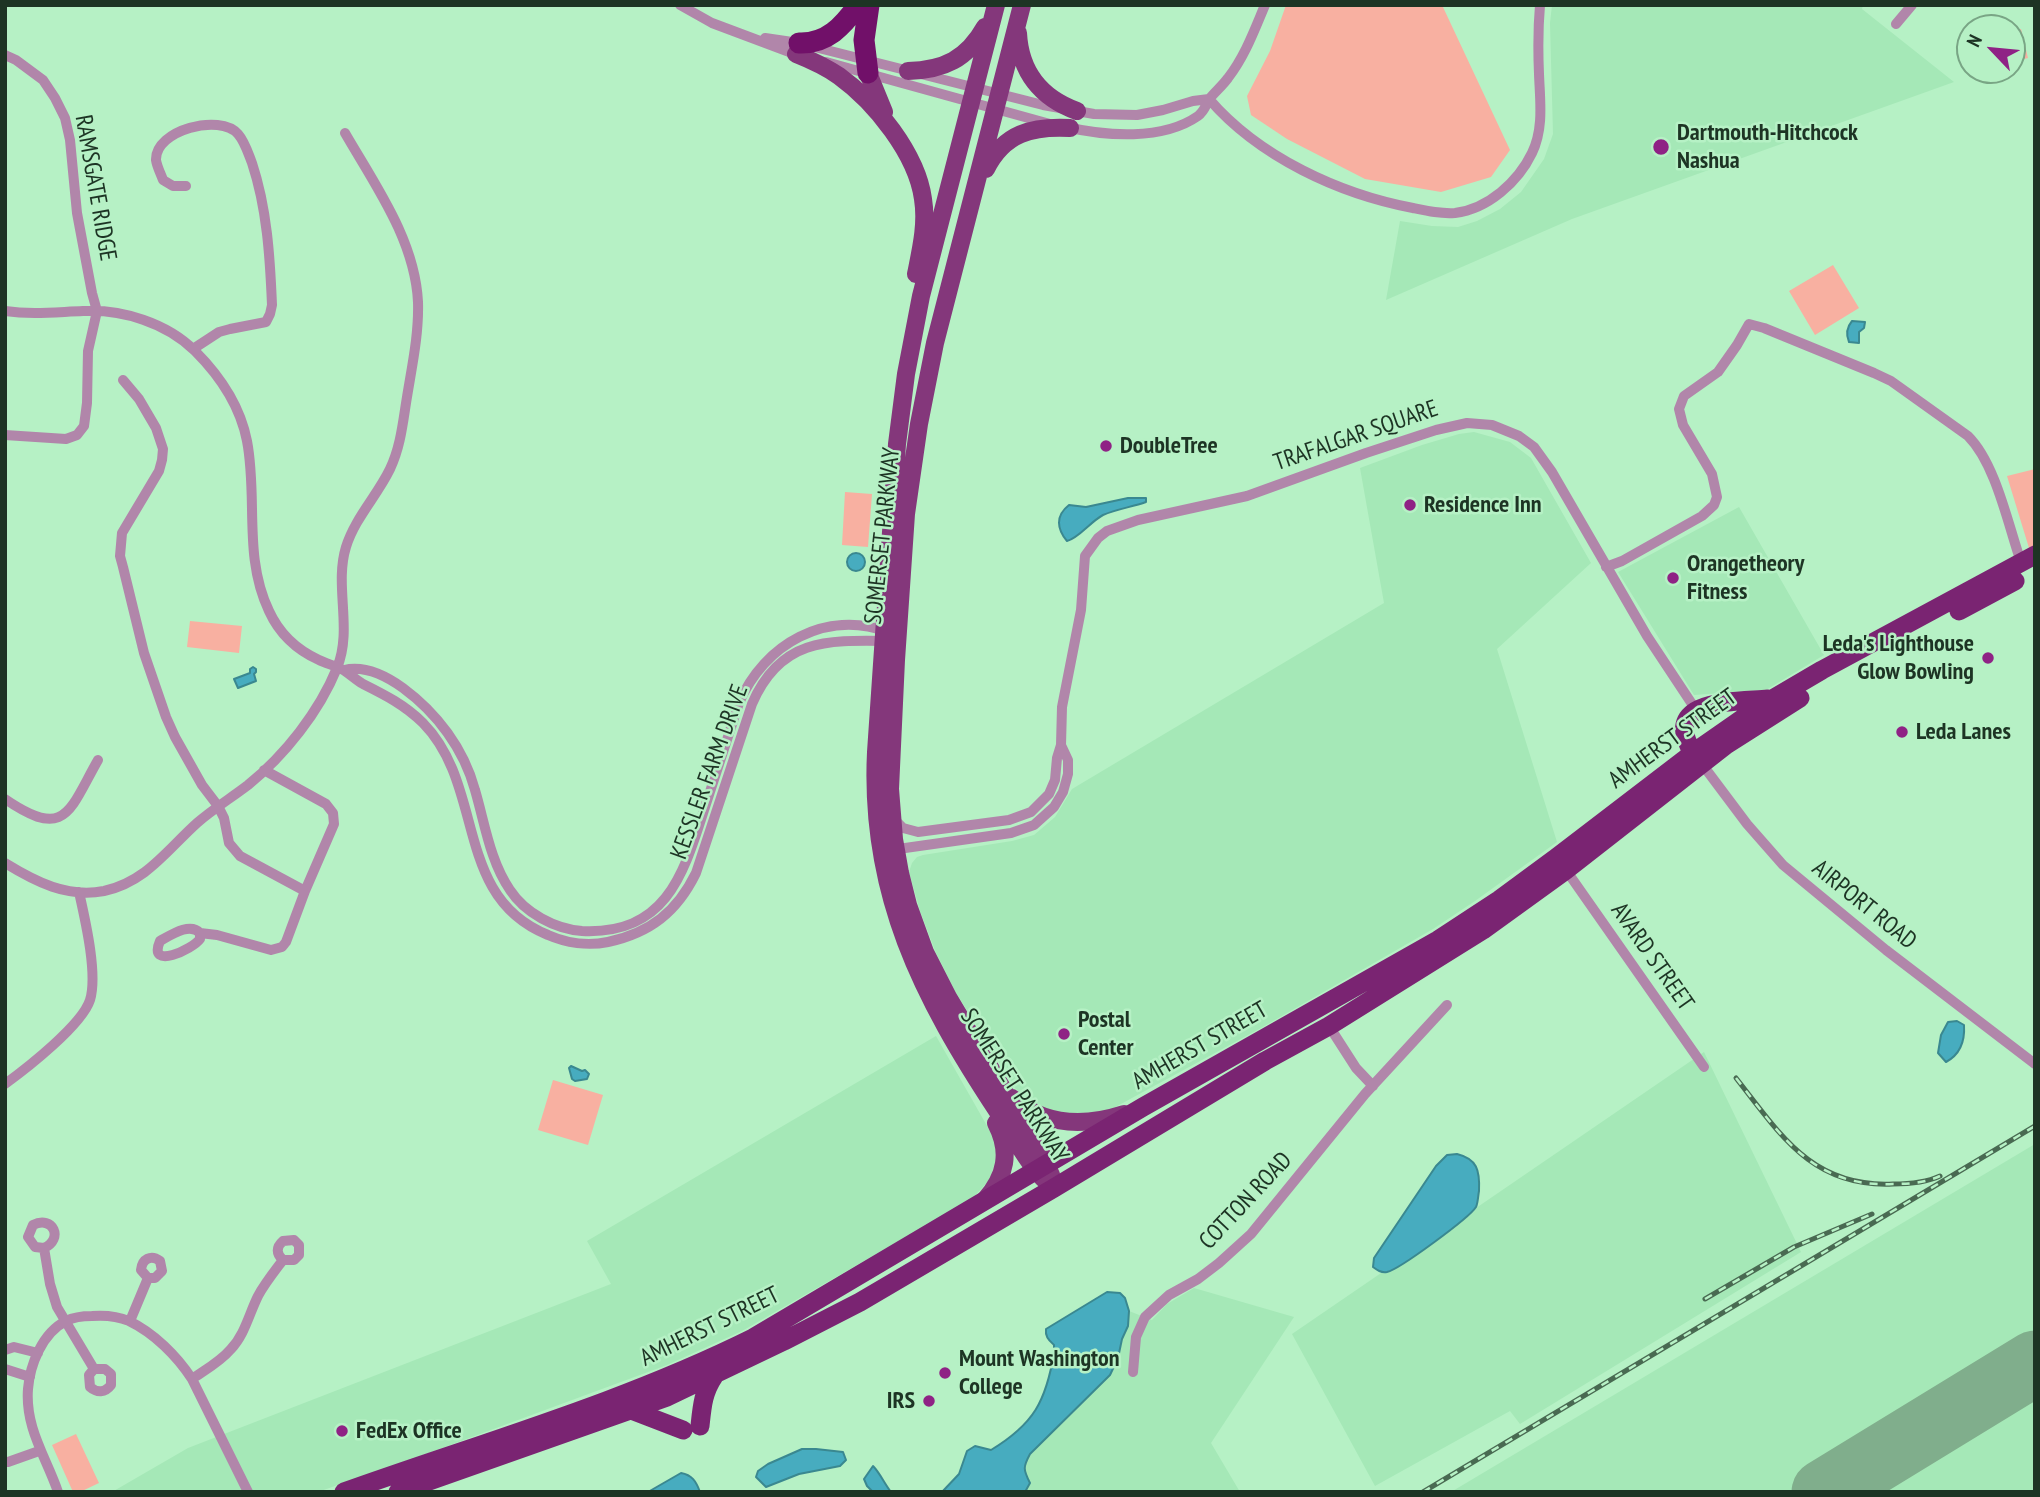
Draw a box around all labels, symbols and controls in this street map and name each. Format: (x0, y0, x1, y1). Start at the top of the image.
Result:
north arrow (1956, 14, 2026, 84)
text: N (1961, 31, 1987, 51)
street label: RAMSGATE RIDGE (68, 113, 122, 263)
place label: Dartmouth-Hitchcock Nashua (1677, 119, 1858, 175)
marker: Dartmouth-Hitchcock Nashua (1651, 137, 1671, 157)
street label: TRAFALGAR SQUARE (1270, 394, 1442, 478)
place label: DoubleTree (1120, 432, 1218, 460)
marker: DoubleTree (1098, 438, 1114, 454)
street label: SOMERSET PARKWAY (859, 446, 907, 626)
place label: Residence Inn (1424, 491, 1541, 519)
marker: Residence Inn (1402, 497, 1418, 513)
place label: Orangetheory Fitness (1687, 550, 1804, 606)
marker: Orangetheory Fitness (1665, 570, 1681, 586)
place label: Leda's Lighthouse Glow Bowling (1823, 630, 1974, 686)
marker: Leda's Lighthouse Glow Bowling (1980, 650, 1996, 666)
street label: KESSLER FARM DRIVE (665, 681, 755, 863)
street label: AMHERST STREET (1603, 683, 1743, 795)
place label: Leda Lanes (1916, 718, 2011, 746)
marker: Leda Lanes (1894, 724, 1910, 740)
street label: AIRPORT ROAD (1806, 854, 1922, 956)
street label: AVARD STREET (1604, 898, 1700, 1016)
street label: AMHERST STREET (1127, 996, 1273, 1096)
street label: SOMERSET PARKWAY (954, 1004, 1074, 1168)
place label: Postal Center (1078, 1006, 1134, 1062)
marker: Postal Center (1056, 1026, 1072, 1042)
street label: COTTON ROAD (1194, 1146, 1298, 1256)
street label: AMHERST STREET (636, 1281, 784, 1373)
place label: Mount Washington College (959, 1345, 1120, 1401)
marker: Mount Washington College (937, 1365, 953, 1381)
place label: IRS (887, 1387, 915, 1415)
marker: IRS (921, 1393, 937, 1409)
place label: FedEx Office (356, 1417, 462, 1445)
marker: FedEx Office (334, 1423, 350, 1439)

